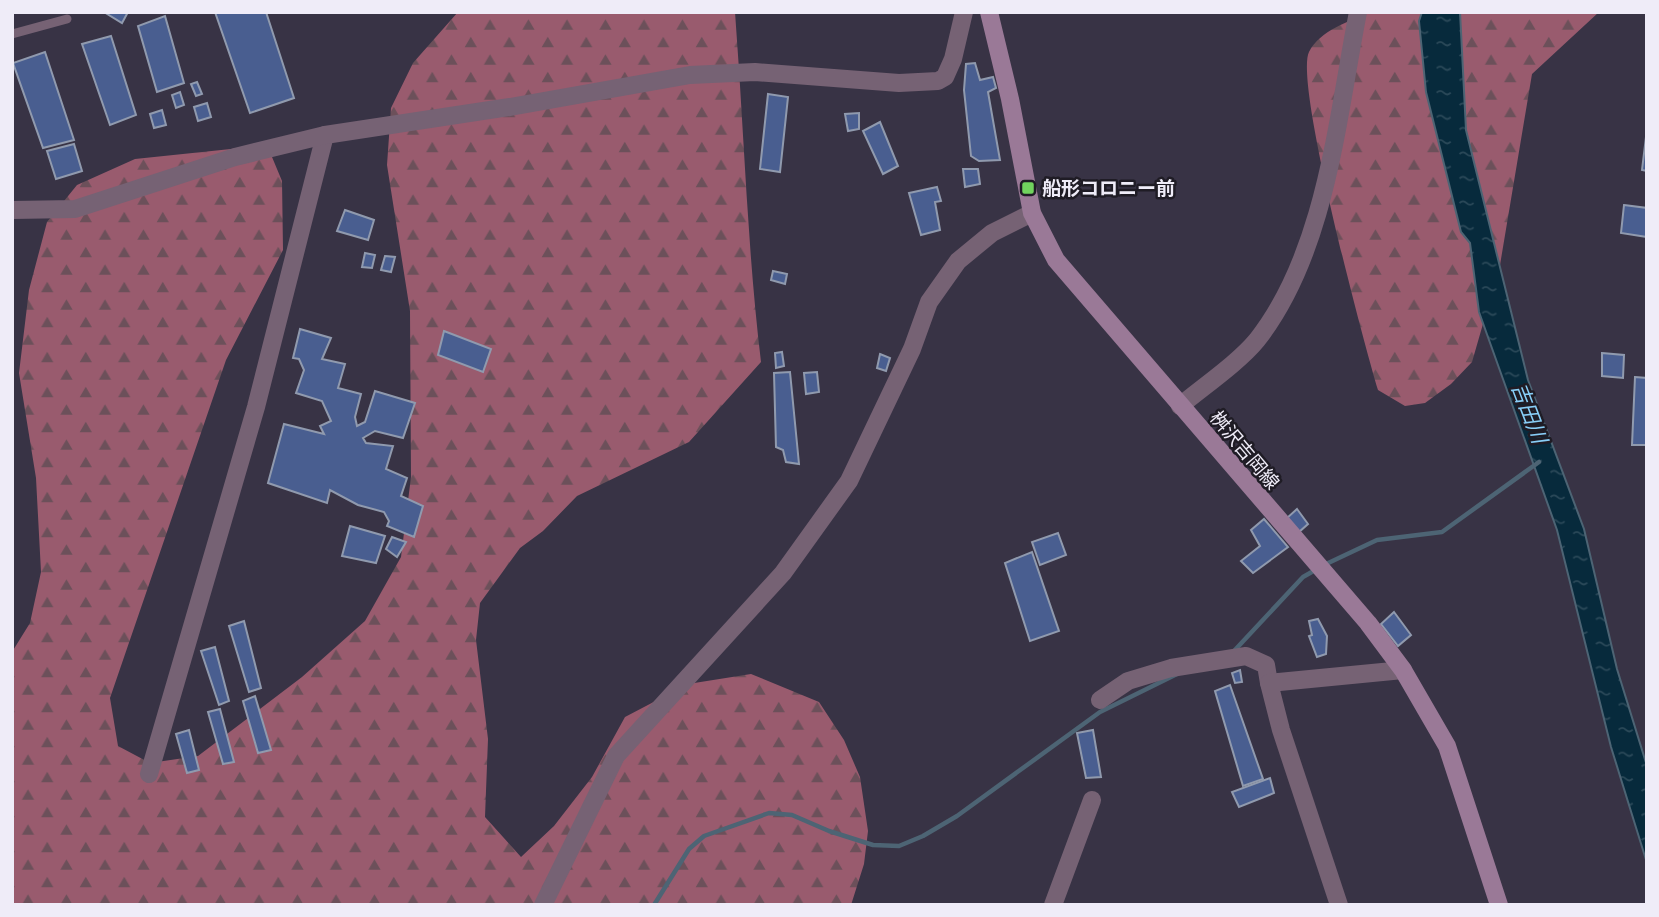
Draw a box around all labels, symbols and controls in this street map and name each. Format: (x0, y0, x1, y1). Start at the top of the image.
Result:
place label: 船形コロニー前 (1042, 176, 1175, 201)
marker: 船形コロニー前 (1020, 180, 1036, 196)
water label: 吉田川 (1505, 379, 1554, 449)
street label: 桝沢吉岡線 (1205, 406, 1285, 495)

